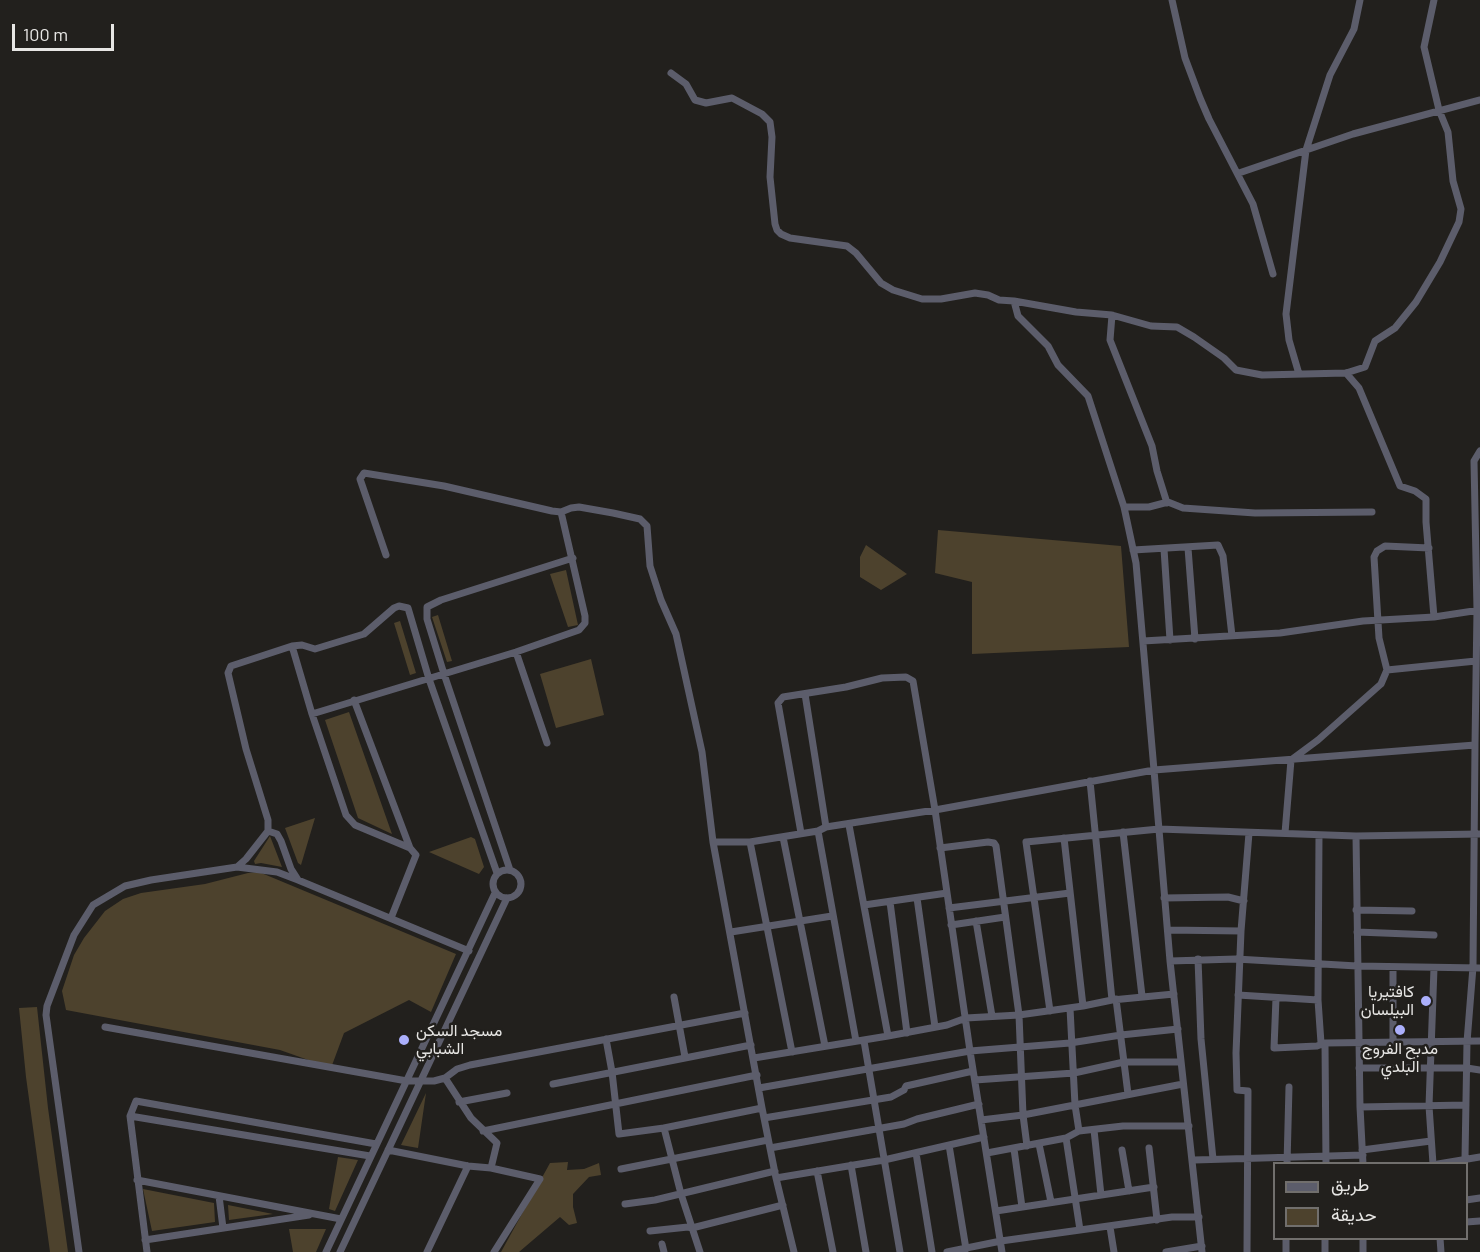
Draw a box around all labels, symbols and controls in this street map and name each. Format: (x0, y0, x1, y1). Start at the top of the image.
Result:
scale bar (15, 12, 117, 50)
text: 100 m (23, 23, 68, 45)
place label: كافتيريا البيلسان (1361, 982, 1414, 1020)
marker: كافتيريا البيلسان (1419, 994, 1433, 1008)
place label: مسجد السكن الشبابي (416, 1021, 502, 1059)
marker: مدبح الفروج البلدي (1393, 1023, 1407, 1037)
marker: مسجد السكن الشبابي (397, 1033, 411, 1047)
place label: مدبح الفروج البلدي (1362, 1039, 1438, 1077)
legend (1273, 1162, 1468, 1240)
text: طريق (1331, 1173, 1369, 1195)
text: حديقة (1331, 1203, 1377, 1225)

